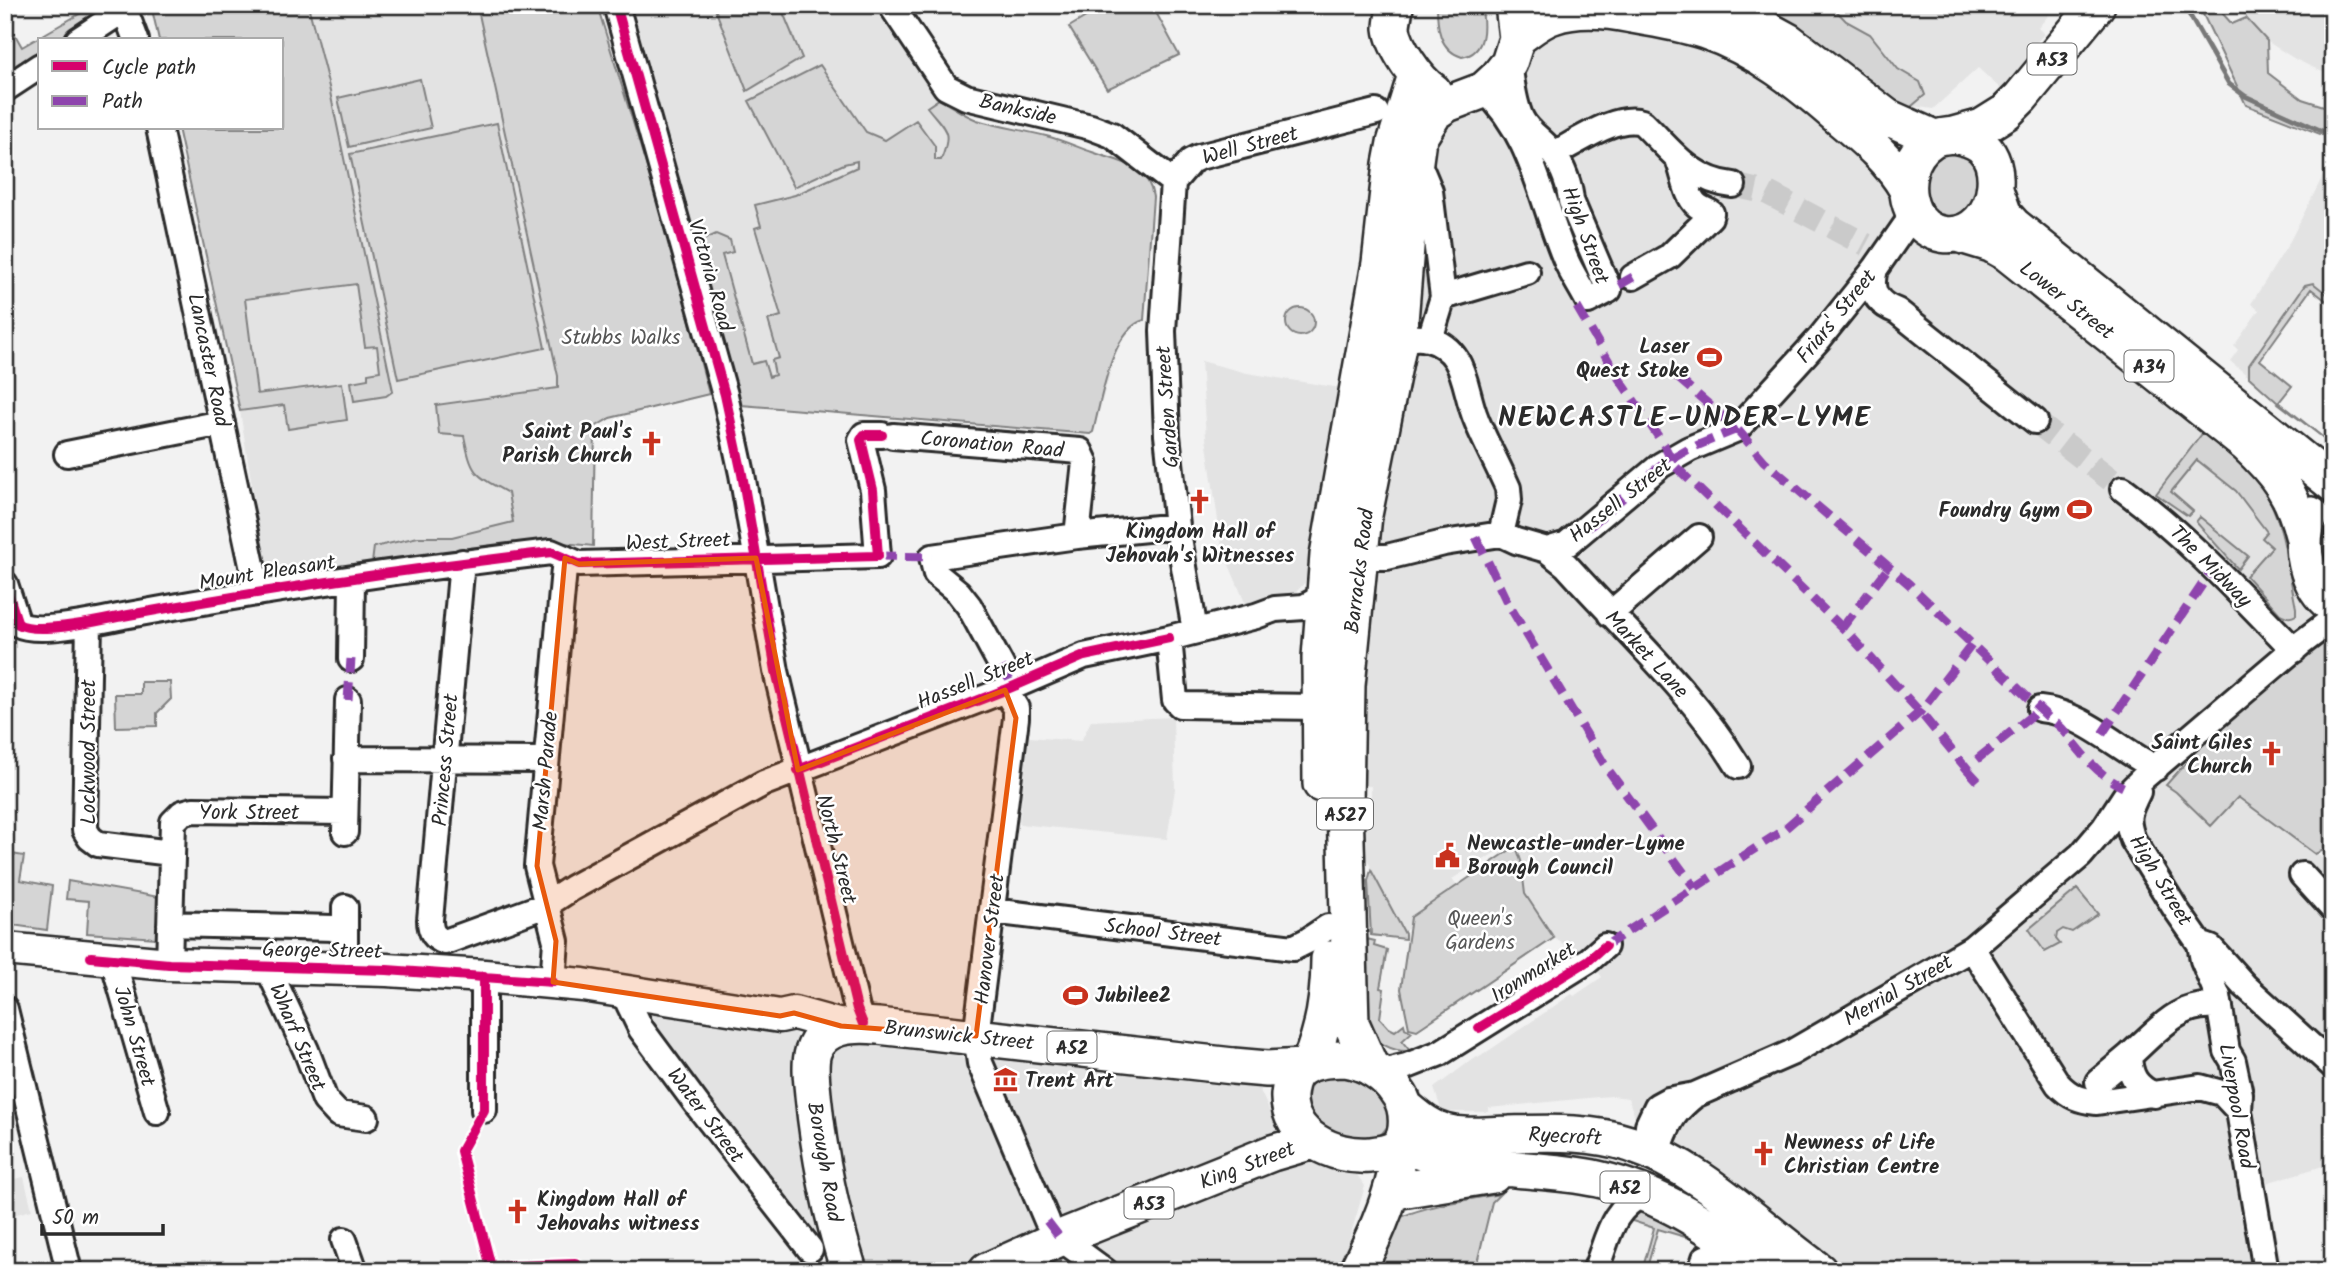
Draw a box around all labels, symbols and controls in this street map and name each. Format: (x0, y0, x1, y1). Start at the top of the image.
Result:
legend (38, 38, 284, 130)
road number: A53 (2028, 44, 2076, 74)
text: Cycle path (102, 52, 196, 85)
text: Path (102, 86, 143, 119)
street label: Bankside (976, 86, 1060, 135)
street label: Well Street (1199, 118, 1303, 175)
street label: High Street (1552, 182, 1618, 290)
street label: Victoria Road (678, 215, 741, 336)
street label: Lower Street (2011, 253, 2122, 350)
street label: Friars' Street (1789, 262, 1886, 371)
street label: Lancaster Road (177, 291, 238, 431)
park label: Stubbs Walks (561, 322, 681, 355)
place label: Laser Quest Stoke (1576, 331, 1690, 388)
street label: Garden Street (1148, 344, 1189, 469)
sports icon: Laser Quest Stoke (1695, 344, 1723, 372)
road number: A34 (2124, 350, 2174, 382)
district label: NEWCASTLE-UNDER-LYME (1498, 396, 1872, 441)
place label: Saint Paul's Parish Church (502, 416, 632, 473)
street label: Coronation Road (919, 423, 1066, 468)
church icon: Saint Paul's Parish Church (638, 429, 666, 457)
street label: Hassell Street (1562, 450, 1680, 552)
church icon: Kingdom Hall of Jehovah's Witnesses (1186, 488, 1214, 516)
place label: Foundry Gym (1939, 495, 2060, 528)
sports icon: Foundry Gym (2066, 496, 2094, 524)
street label: Barracks Road (1336, 506, 1385, 636)
place label: Kingdom Hall of Jehovah's Witnesses (1106, 516, 1295, 573)
street label: The Midway (2161, 518, 2259, 616)
street label: West Street (625, 524, 732, 561)
street label: Mount Pleasant (197, 546, 339, 601)
street label: Market Lane (1596, 603, 1696, 707)
street label: Hassell Street (912, 643, 1040, 720)
street label: Lockwood Street (73, 678, 106, 825)
street label: Princess Street (424, 692, 469, 828)
street label: Marsh Parade (525, 709, 568, 832)
place label: Saint Giles Church (2151, 727, 2252, 784)
church icon: Saint Giles Church (2258, 740, 2286, 768)
street label: North Street (806, 791, 865, 908)
street label: York Street (199, 797, 300, 830)
road number: A527 (1317, 799, 1373, 830)
place label: Newcastle-under-Lyme Borough Council (1467, 828, 1685, 885)
street label: High Street (2119, 829, 2201, 934)
public building icon: Newcastle-under-Lyme Borough Council (1433, 841, 1461, 869)
street label: Hanover Street (966, 871, 1015, 1006)
park label: Queen's Gardens (1445, 903, 1515, 960)
street label: School Street (1102, 910, 1224, 957)
street label: George Street (262, 934, 383, 969)
street label: Ironmarket (1485, 934, 1584, 1012)
street label: Merrial Street (1838, 946, 1960, 1036)
street label: Wharf Street (259, 979, 334, 1097)
place label: Jubilee2 (1095, 980, 1171, 1013)
sports icon: Jubilee2 (1061, 981, 1089, 1009)
street label: John Street (103, 982, 164, 1092)
street label: Brunswick Street (882, 1012, 1036, 1061)
road number: A52 (1048, 1032, 1096, 1063)
street label: Liverpool Road (2208, 1041, 2263, 1172)
street label: Water Street (658, 1061, 752, 1171)
place label: Trent Art (1025, 1065, 1114, 1098)
museum icon: Trent Art (991, 1066, 1019, 1094)
street label: Borough Road (797, 1100, 850, 1225)
street label: Ryecroft (1527, 1119, 1603, 1156)
place label: Newness of Life Christian Centre (1784, 1127, 1939, 1184)
street label: King Street (1195, 1133, 1301, 1200)
church icon: Newness of Life Christian Centre (1750, 1140, 1778, 1168)
road number: A52 (1600, 1172, 1650, 1203)
place label: Kingdom Hall of Jehovahs witness (537, 1184, 700, 1241)
road number: A53 (1124, 1188, 1174, 1218)
scale bar (42, 1192, 163, 1236)
church icon: Kingdom Hall of Jehovahs witness (503, 1197, 531, 1225)
text: 50 m (52, 1202, 99, 1235)

